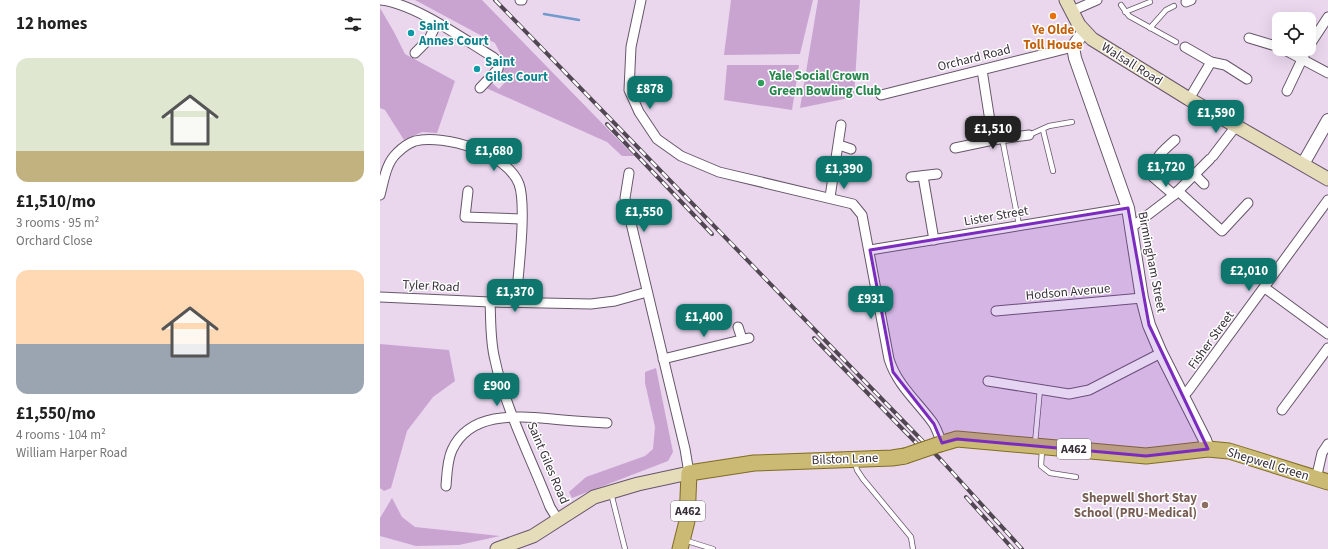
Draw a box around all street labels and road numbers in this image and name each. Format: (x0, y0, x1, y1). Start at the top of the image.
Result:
street label: Walsall Road (1098, 38, 1166, 90)
street label: Orchard Road (936, 40, 1012, 76)
street label: Lister Street (962, 201, 1030, 231)
street label: Birmingham Street (1133, 210, 1171, 315)
street label: Tyler Road (402, 276, 460, 296)
street label: Hodson Avenue (1025, 279, 1111, 305)
street label: Fisher Street (1184, 307, 1239, 373)
street label: Saint Giles Road (523, 419, 573, 507)
road number: A462 (1057, 439, 1091, 459)
street label: Shepwell Green (1225, 443, 1311, 485)
street label: Bilston Lane (811, 449, 879, 469)
road number: A462 (671, 501, 705, 521)

